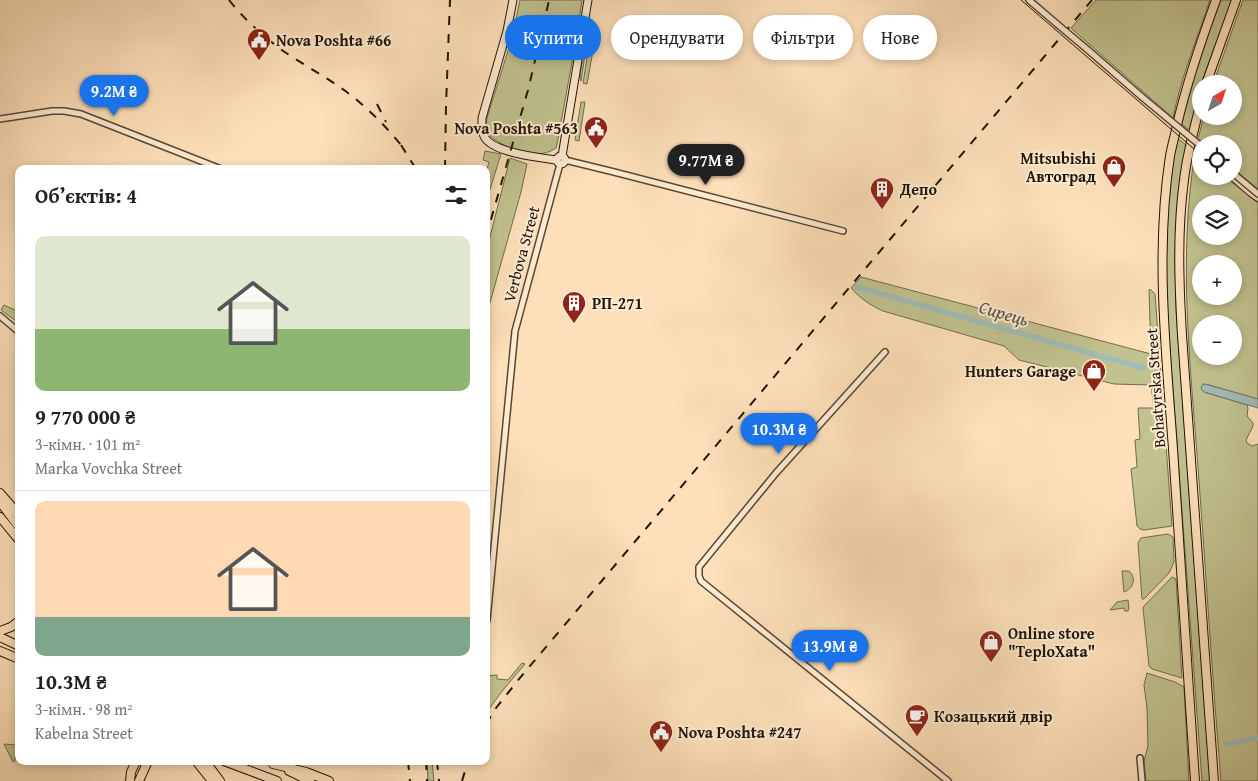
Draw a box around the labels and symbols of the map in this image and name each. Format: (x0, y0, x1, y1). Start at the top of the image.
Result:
public building icon: Nova Poshta #66 (246, 27, 272, 61)
place label: Nova Poshta #66 (276, 28, 391, 52)
pin: 9.2M ₴ (73, 74, 155, 117)
north arrow (1192, 75, 1242, 125)
public building icon: Nova Poshta #563 (583, 115, 609, 149)
place label: Nova Poshta #563 (454, 116, 578, 140)
pin: 9.77M ₴ (660, 144, 752, 186)
place label: Mitsubishi Автоград (1020, 146, 1096, 188)
shop icon: Mitsubishi Автоград (1101, 154, 1127, 188)
building icon: Депо (869, 176, 895, 210)
place label: Депо (899, 177, 938, 201)
street label: Verbova Street (497, 203, 545, 305)
building icon: РП-271 (561, 290, 587, 324)
place label: РП-271 (592, 291, 643, 315)
water label: Сирець (976, 293, 1032, 333)
street label: Bohatyrska Street (1139, 327, 1171, 449)
shop icon: Hunters Garage (1081, 358, 1107, 392)
place label: Hunters Garage (965, 359, 1076, 383)
pin: 10.3M ₴ (733, 412, 825, 455)
place label: Online store "TeploXata" (1008, 621, 1095, 663)
shop icon: Online store "TeploXata" (978, 629, 1004, 663)
pin: 13.9M ₴ (784, 630, 876, 672)
cafe icon: Козацький двір (904, 703, 930, 737)
place label: Козацький двір (934, 704, 1052, 728)
public building icon: Nova Poshta #247 (648, 719, 674, 753)
place label: Nova Poshta #247 (678, 720, 802, 744)

